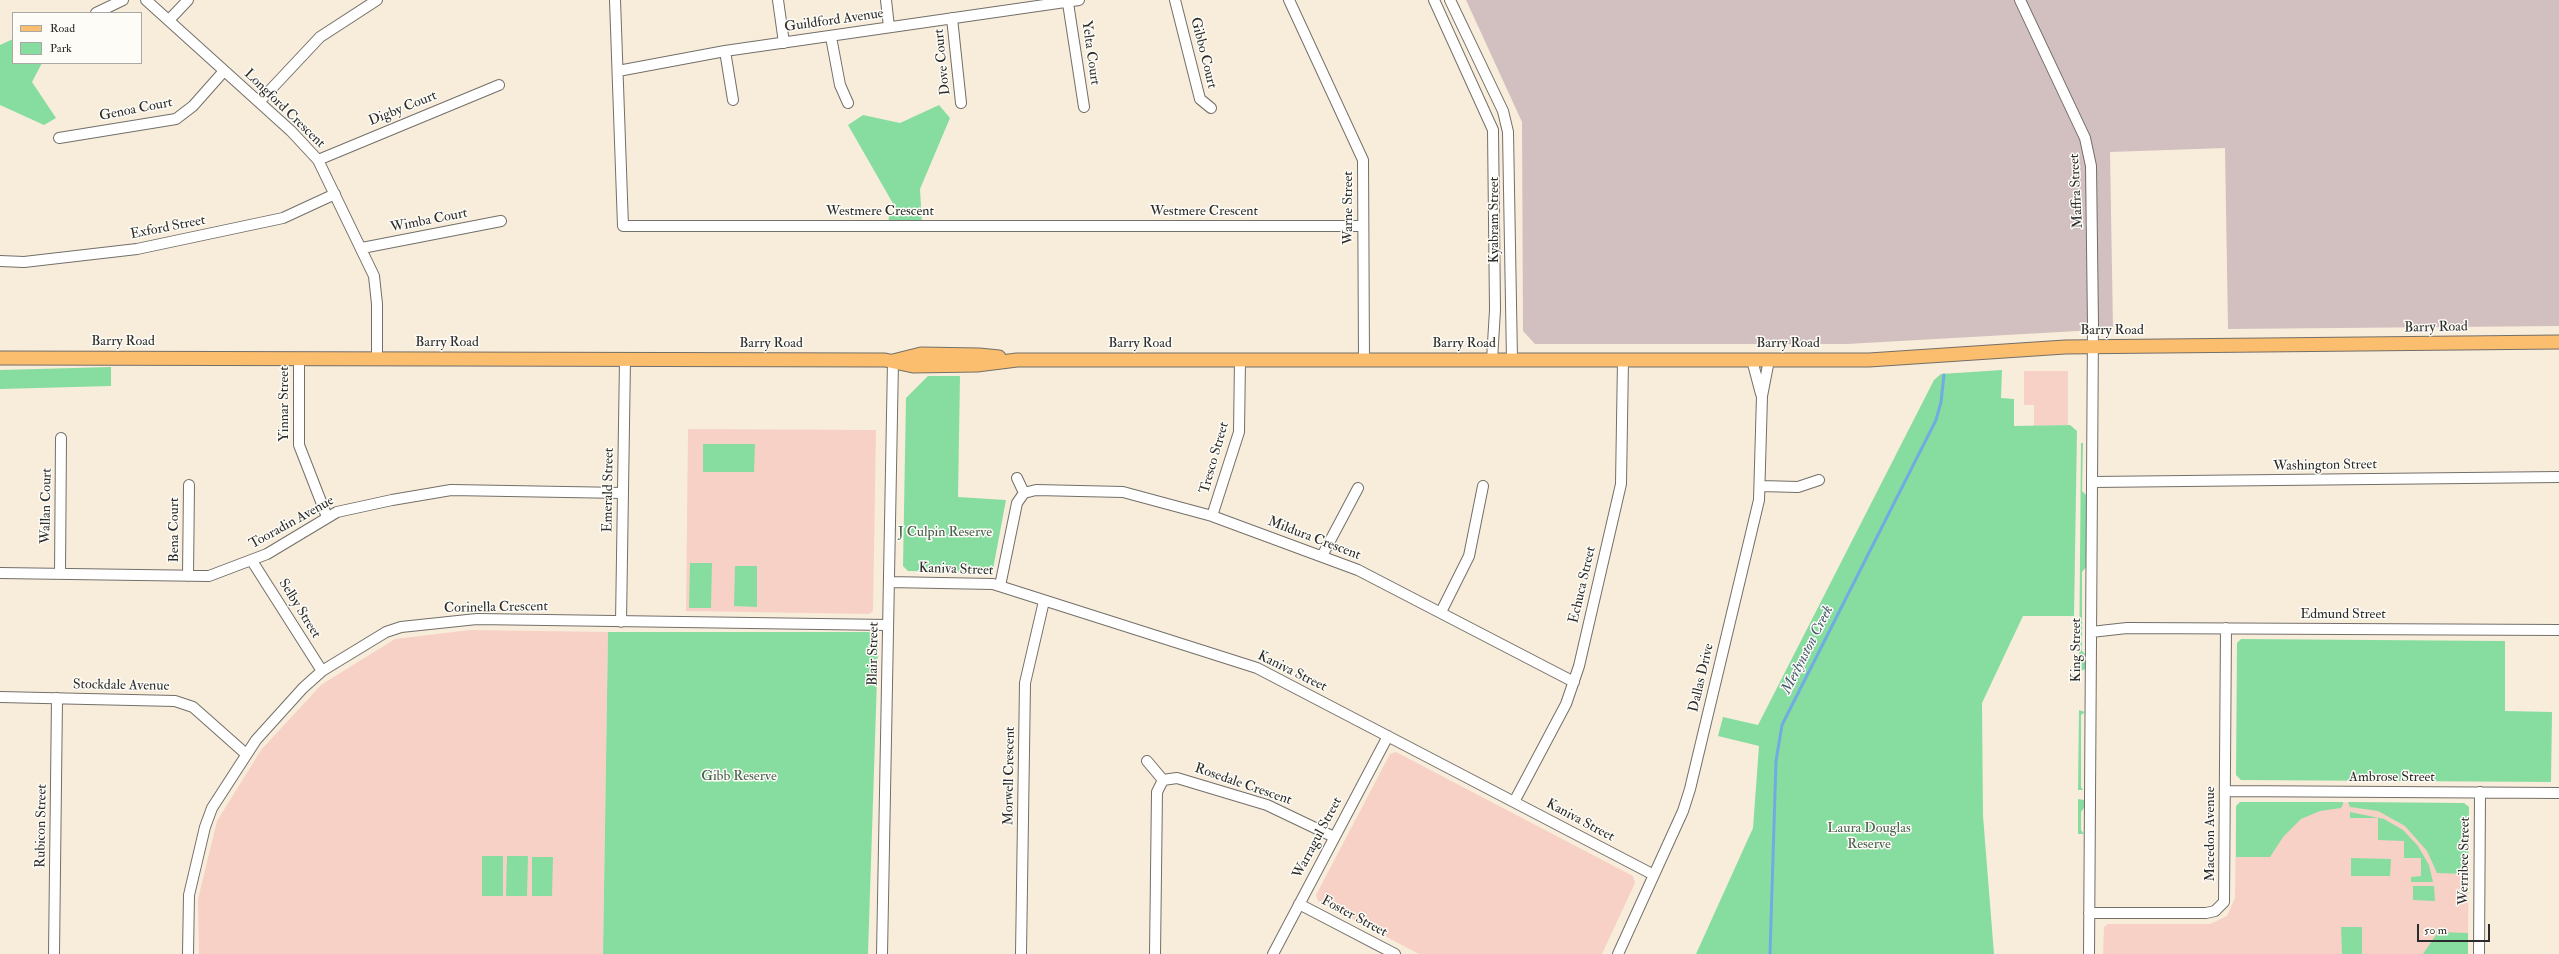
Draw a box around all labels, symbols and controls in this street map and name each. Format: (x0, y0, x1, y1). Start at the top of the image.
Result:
street label: Guildford Avenue (783, 6, 885, 36)
legend (12, 12, 142, 64)
street label: Gibbo Court (1186, 16, 1220, 90)
street label: Yelta Court (1077, 20, 1103, 86)
text: Road (50, 21, 75, 36)
street label: Dove Court (931, 28, 955, 96)
text: Park (50, 41, 72, 56)
street label: Longford Crescent (240, 66, 328, 152)
street label: Digby Court (367, 88, 439, 130)
street label: Genoa Court (98, 95, 174, 125)
street label: Maffra Street (2067, 153, 2087, 229)
street label: Warne Street (1341, 171, 1357, 245)
street label: Kyabram Street (1487, 177, 1503, 263)
street label: Westmere Crescent (826, 204, 934, 220)
street label: Westmere Crescent (1150, 204, 1258, 220)
street label: Wimba Court (389, 205, 469, 237)
street label: Exford Street (129, 212, 207, 244)
street label: Barry Road (2404, 319, 2468, 337)
street label: Barry Road (2080, 323, 2144, 339)
street label: Barry Road (91, 334, 155, 350)
street label: Barry Road (415, 335, 479, 351)
street label: Barry Road (739, 336, 803, 352)
street label: Barry Road (1108, 336, 1172, 352)
street label: Barry Road (1432, 336, 1496, 352)
street label: Barry Road (1756, 336, 1820, 352)
street label: Yinnar Street (277, 366, 293, 442)
street label: Tresco Street (1197, 420, 1233, 496)
street label: Emerald Street (600, 447, 618, 533)
street label: Washington Street (2273, 457, 2377, 475)
street label: Wallan Court (38, 468, 56, 544)
street label: Tooradin Avenue (247, 493, 337, 553)
street label: Bena Court (167, 498, 183, 562)
street label: Mildura Crescent (1265, 514, 1363, 564)
park label: J Culpin Reserve (898, 525, 992, 541)
street label: Echuca Street (1566, 545, 1600, 625)
street label: Kaniva Street (918, 560, 994, 580)
street label: Selby Street (274, 576, 324, 642)
street label: Corinella Crescent (444, 599, 548, 617)
water label: Merlynston Creek (1778, 603, 1838, 697)
street label: Edmund Street (2300, 607, 2386, 623)
street label: King Street (2069, 618, 2085, 682)
street label: Blair Street (865, 622, 883, 686)
street label: Dallas Drive (1686, 642, 1718, 714)
street label: Kaniva Street (1255, 648, 1329, 696)
street label: Stockdale Avenue (73, 677, 169, 695)
street label: Morwell Crescent (1001, 726, 1019, 826)
street label: Rosedale Crescent (1192, 761, 1294, 809)
park label: Gibb Reserve (701, 769, 777, 785)
street label: Ambrose Street (2349, 770, 2435, 786)
street label: Rubicon Street (33, 784, 51, 868)
street label: Macedon Avenue (2203, 786, 2219, 882)
street label: Warragul Street (1290, 795, 1346, 881)
street label: Kaniva Street (1543, 796, 1617, 846)
street label: Werribee Street (2456, 817, 2474, 905)
park label: Laura Douglas Reserve (1827, 821, 1911, 854)
street label: Foster Street (1318, 893, 1390, 941)
scale bar (2419, 916, 2492, 942)
text: 50 m (2424, 923, 2447, 938)

